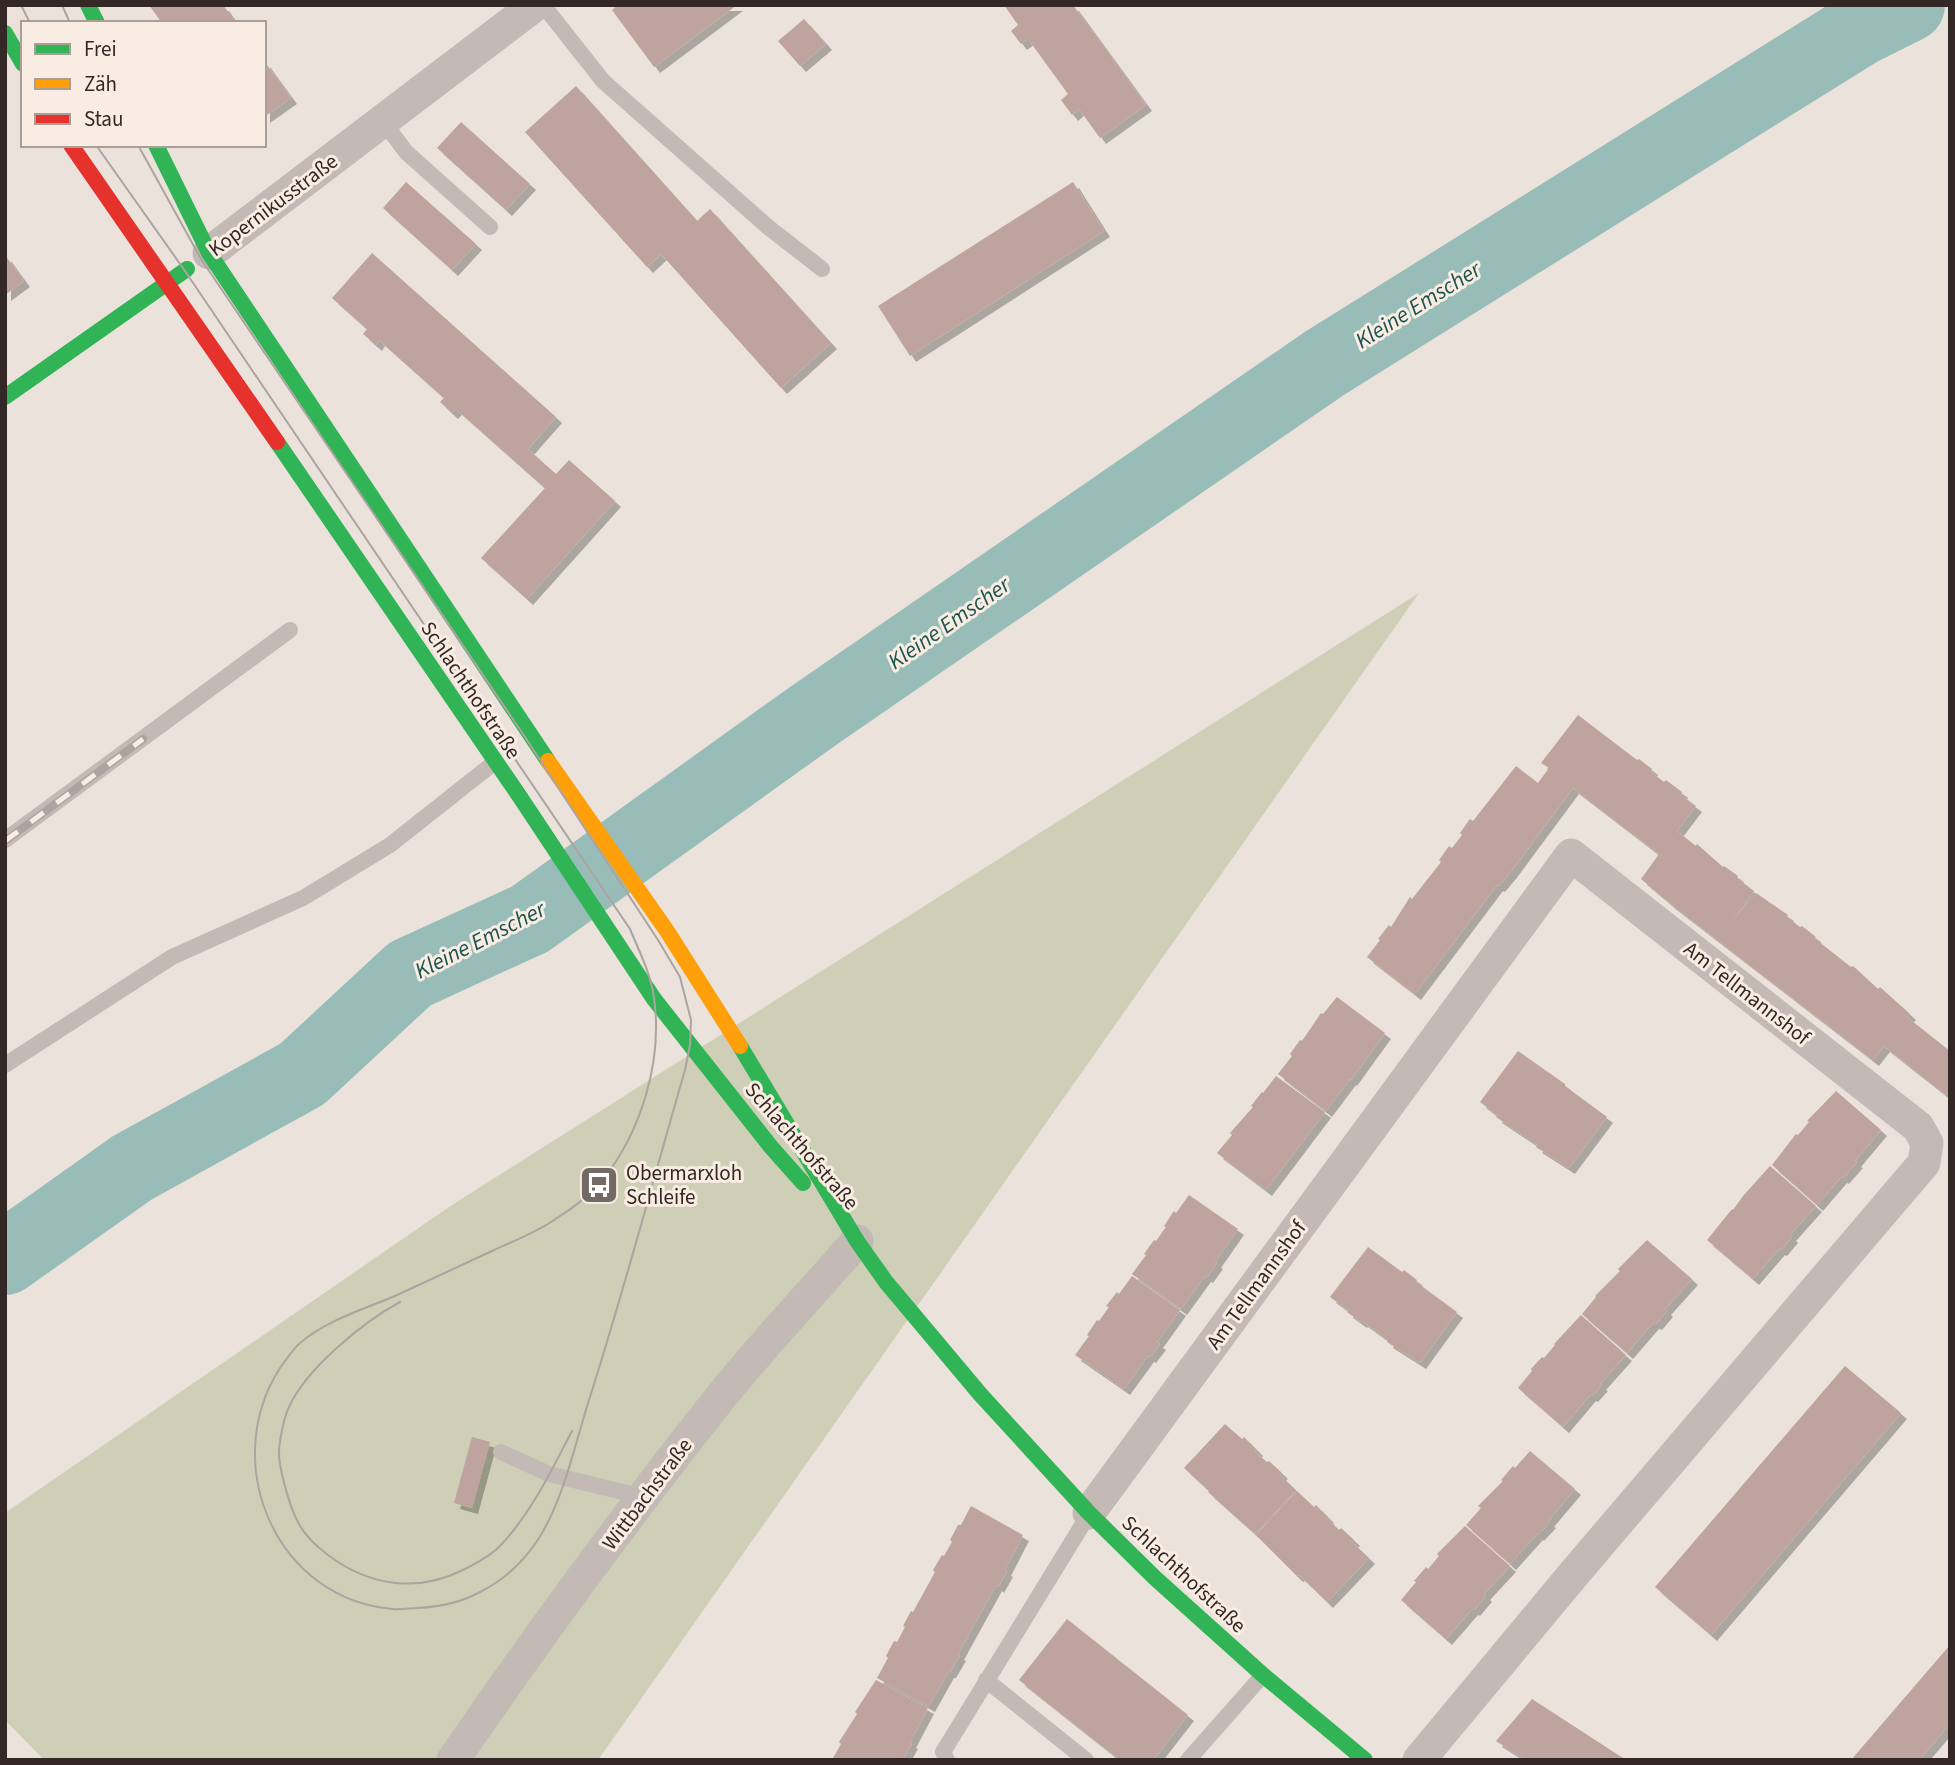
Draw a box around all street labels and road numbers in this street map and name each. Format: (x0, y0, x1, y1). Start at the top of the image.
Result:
street label: Kopernikusstraße (202, 146, 344, 264)
street label: Schlachthofstraße (414, 615, 528, 765)
street label: Am Tellmannshof (1678, 934, 1817, 1052)
street label: Schlachthofstraße (738, 1076, 866, 1216)
street label: Am Tellmannshof (1199, 1214, 1314, 1356)
street label: Wittbachstraße (595, 1432, 699, 1556)
street label: Schlachthofstraße (1115, 1508, 1253, 1640)

